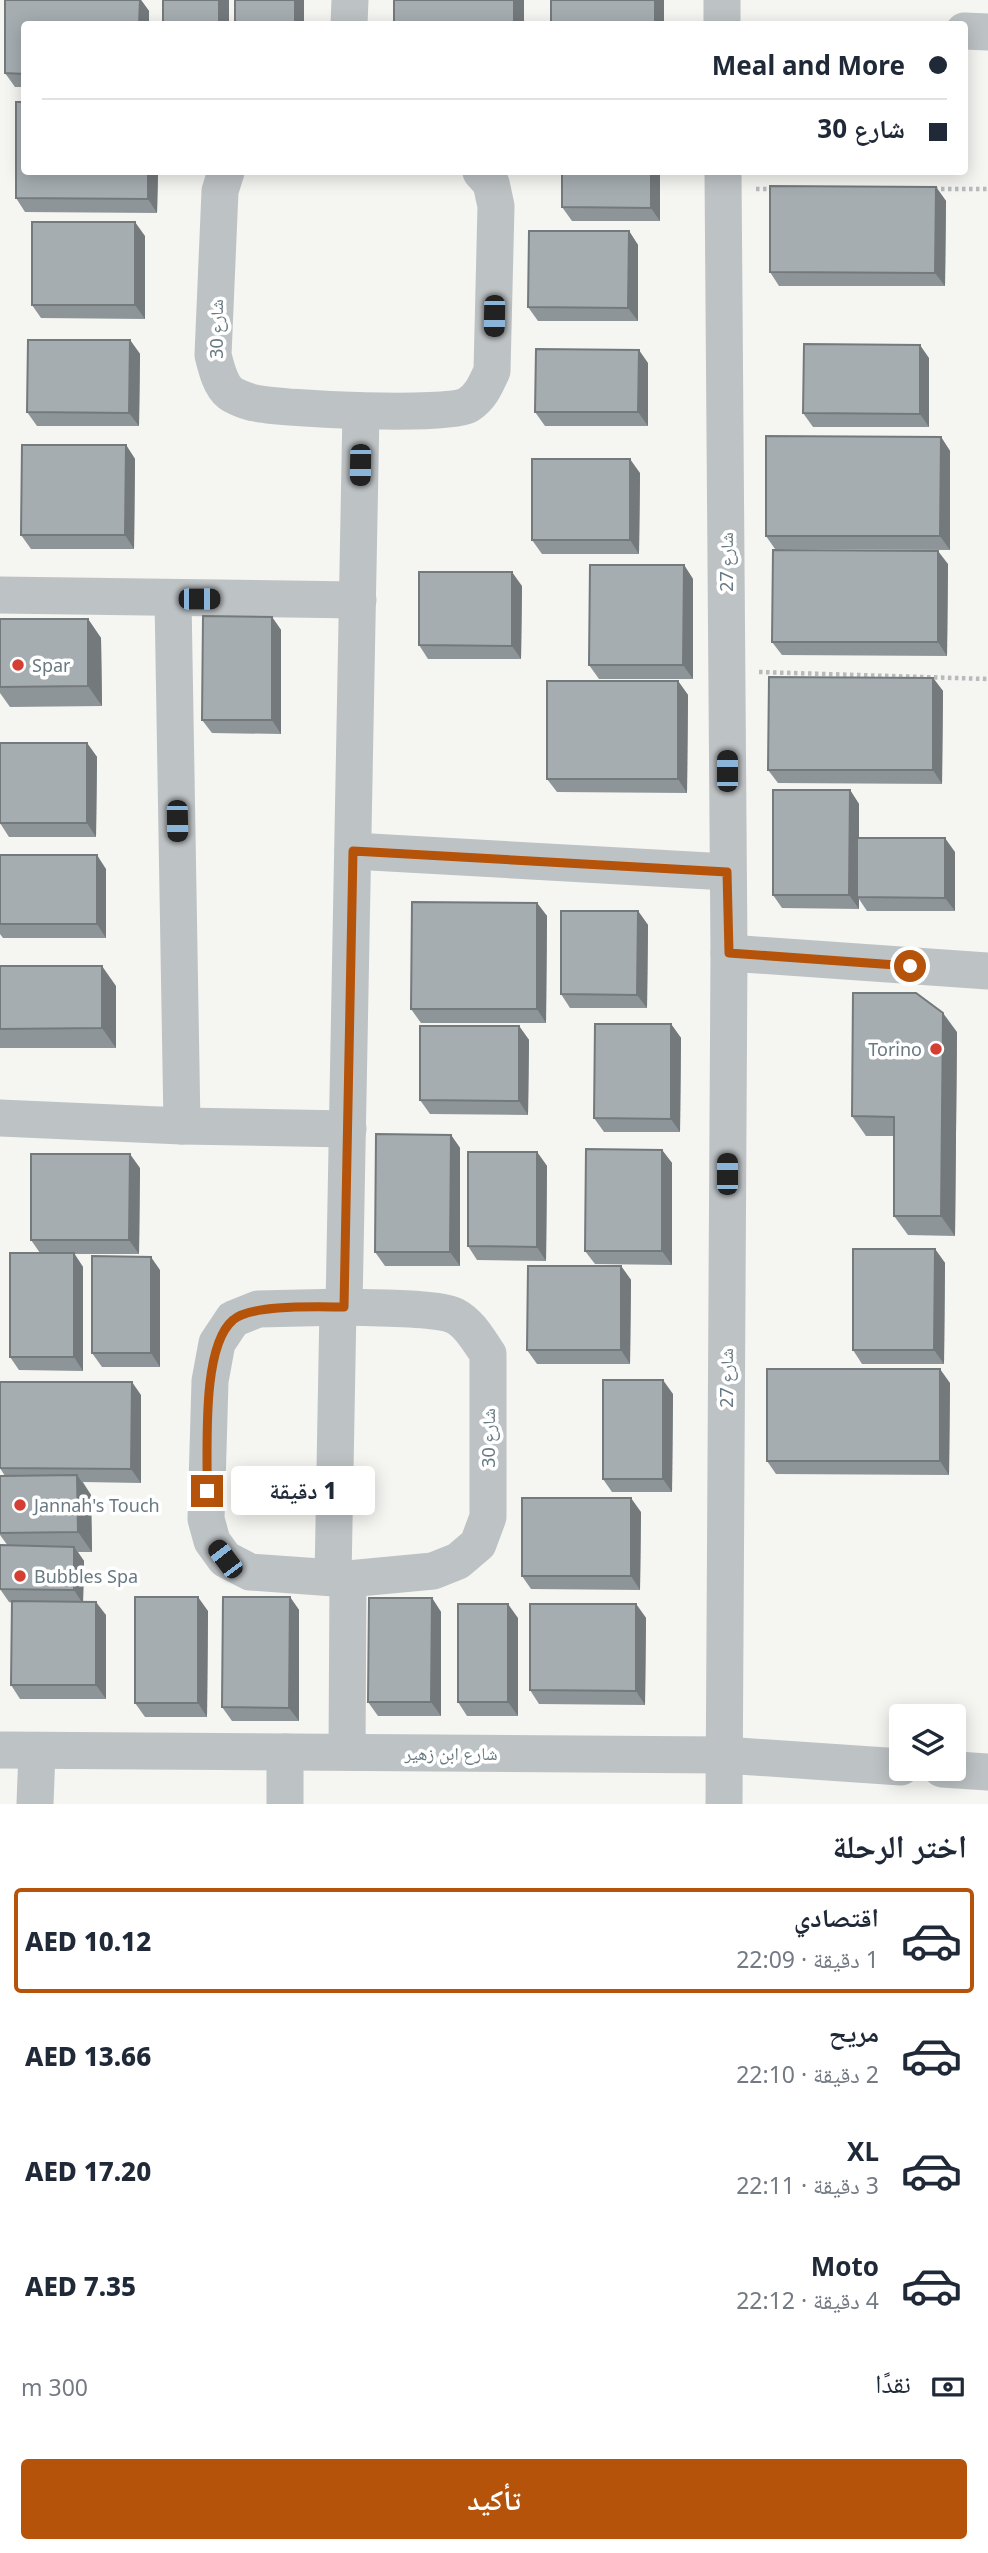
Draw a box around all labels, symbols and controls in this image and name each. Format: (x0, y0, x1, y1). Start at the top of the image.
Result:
text: Meal and More (712, 47, 905, 83)
text: شارع 30 (817, 110, 905, 146)
car (484, 295, 505, 337)
street label: شارع 30 (204, 299, 228, 359)
car (350, 444, 371, 486)
street label: شارع 27 (714, 532, 738, 592)
car (179, 589, 221, 610)
place label: Spar (32, 653, 71, 677)
marker: Spar (10, 657, 26, 673)
car (717, 750, 738, 792)
car (167, 800, 188, 842)
route start (894, 950, 926, 982)
place label: Torino (868, 1037, 922, 1061)
marker: Torino (928, 1041, 944, 1057)
car (717, 1153, 738, 1195)
street label: شارع 27 (714, 1348, 738, 1408)
street label: شارع 30 (476, 1408, 500, 1468)
callout: 1 دقيقة (232, 1466, 375, 1516)
text: 1 دقيقة (269, 1474, 337, 1506)
route end (191, 1475, 223, 1507)
place label: Jannah's Touch (32, 1493, 160, 1517)
marker: Jannah's Touch (12, 1497, 28, 1513)
car (204, 1536, 247, 1582)
place label: Bubbles Spa (34, 1564, 138, 1588)
marker: Bubbles Spa (12, 1568, 28, 1584)
map controls (889, 1704, 966, 1781)
button: layers (889, 1704, 966, 1781)
street label: شارع ابن زهير (403, 1741, 498, 1765)
text: اختر الرحلة (832, 1824, 967, 1867)
text: اقتصادي (794, 1899, 879, 1935)
icon: car (900, 1909, 963, 1972)
text: AED 10.12 (25, 1923, 151, 1959)
text: 1 دقيقة · 22:09 (736, 1943, 879, 1975)
text: مريح (829, 2014, 879, 2050)
icon: car (900, 2024, 963, 2087)
text: AED 13.66 (25, 2038, 151, 2074)
text: 2 دقيقة · 22:10 (736, 2058, 879, 2090)
text: XL (847, 2133, 879, 2169)
icon: car (900, 2139, 963, 2202)
text: AED 17.20 (25, 2153, 151, 2189)
text: 3 دقيقة · 22:11 (736, 2169, 879, 2201)
text: Moto (811, 2248, 879, 2284)
icon: car (900, 2254, 963, 2317)
text: AED 7.35 (25, 2268, 136, 2304)
text: 4 دقيقة · 22:12 (736, 2284, 879, 2316)
text: نقدًا (875, 2365, 911, 2401)
icon: cash (929, 2368, 967, 2406)
text: 300 m (21, 2371, 88, 2403)
button: تأكيد (21, 2459, 967, 2539)

